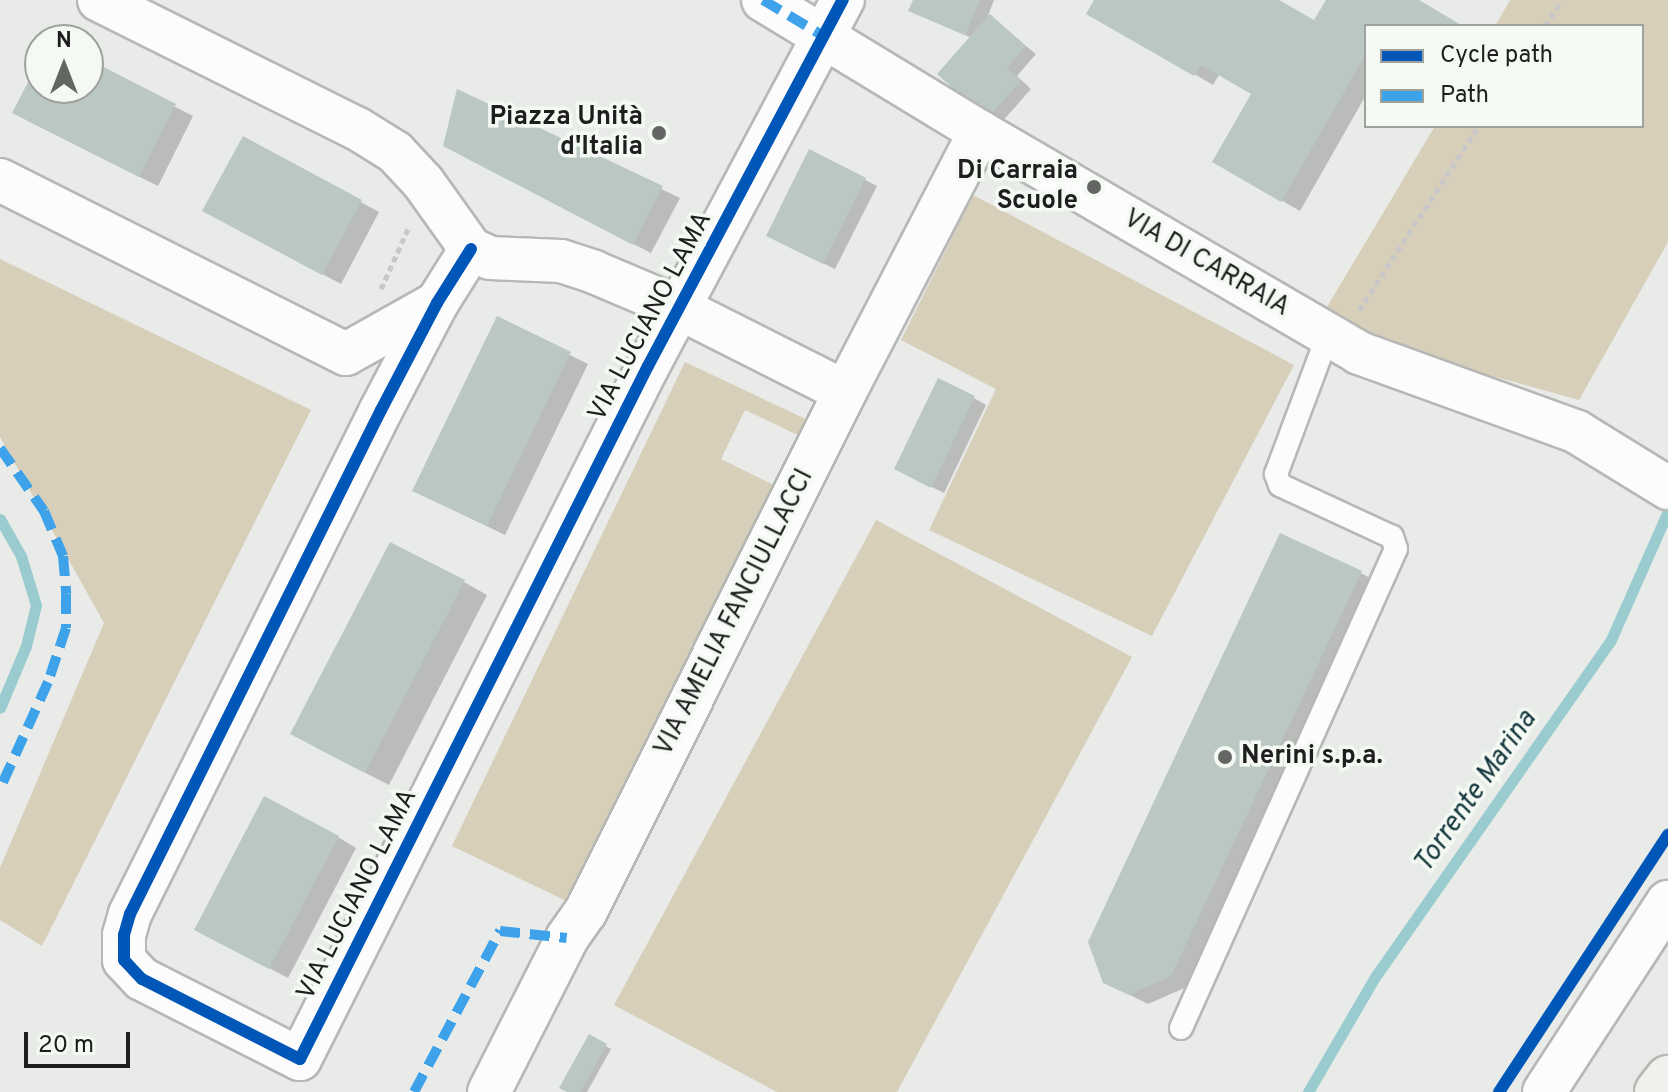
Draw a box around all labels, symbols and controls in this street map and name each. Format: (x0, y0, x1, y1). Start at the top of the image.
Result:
north arrow (24, 24, 104, 104)
legend (1364, 24, 1644, 128)
text: N (56, 28, 72, 55)
text: Cycle path (1440, 41, 1553, 71)
text: Path (1440, 81, 1489, 111)
place label: Piazza Unità d'Italia (490, 102, 643, 164)
marker: Piazza Unità d'Italia (650, 124, 668, 142)
place label: Di Carraia Scuole (957, 156, 1078, 218)
marker: Di Carraia Scuole (1085, 178, 1103, 196)
street label: VIA DI CARRAIA (1117, 204, 1295, 324)
street label: VIA LUCIANO LAMA (582, 206, 720, 428)
street label: VIA AMELIA FANCIULLACCI (648, 463, 822, 763)
water label: Torrente Marina (1408, 704, 1544, 880)
place label: Nerini s.p.a. (1241, 741, 1383, 773)
marker: Nerini s.p.a. (1216, 748, 1234, 766)
street label: VIA LUCIANO LAMA (291, 784, 425, 1006)
scale bar (28, 1016, 134, 1066)
text: 20 m (38, 1031, 94, 1061)

